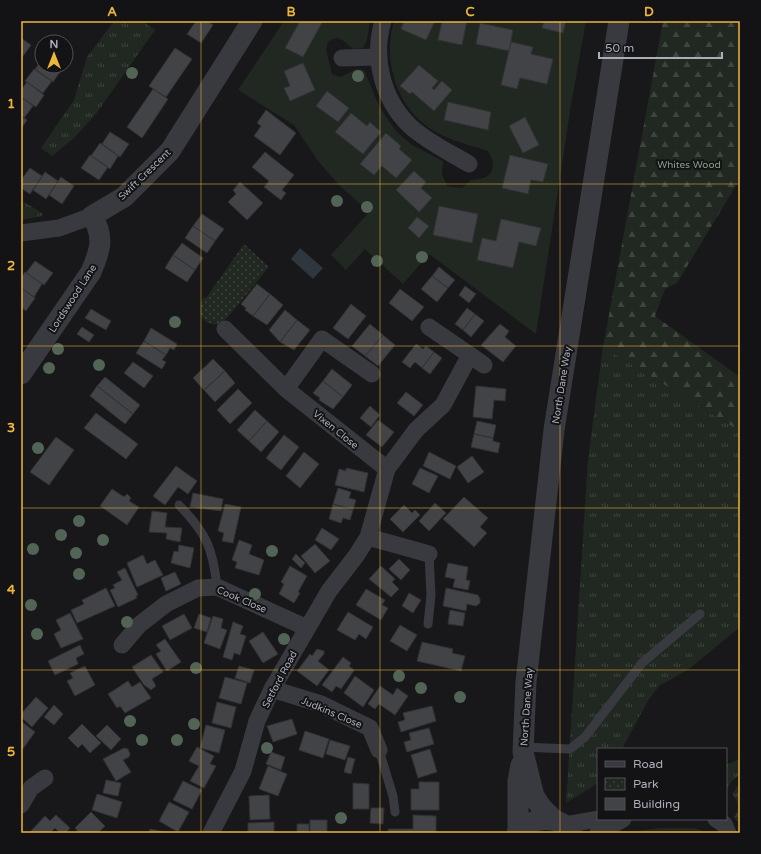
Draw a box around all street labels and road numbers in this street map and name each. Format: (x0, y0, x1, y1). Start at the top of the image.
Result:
street label: Swift Crescent (116, 147, 174, 203)
street label: Lordswood Lane (46, 262, 99, 335)
street label: North Dane Way (550, 345, 574, 425)
street label: Vixen Close (310, 408, 361, 452)
street label: Cook Close (215, 584, 269, 616)
street label: Setford Road (260, 649, 300, 710)
street label: North Dane Way (518, 667, 536, 747)
street label: Judkins Close (300, 695, 364, 731)

